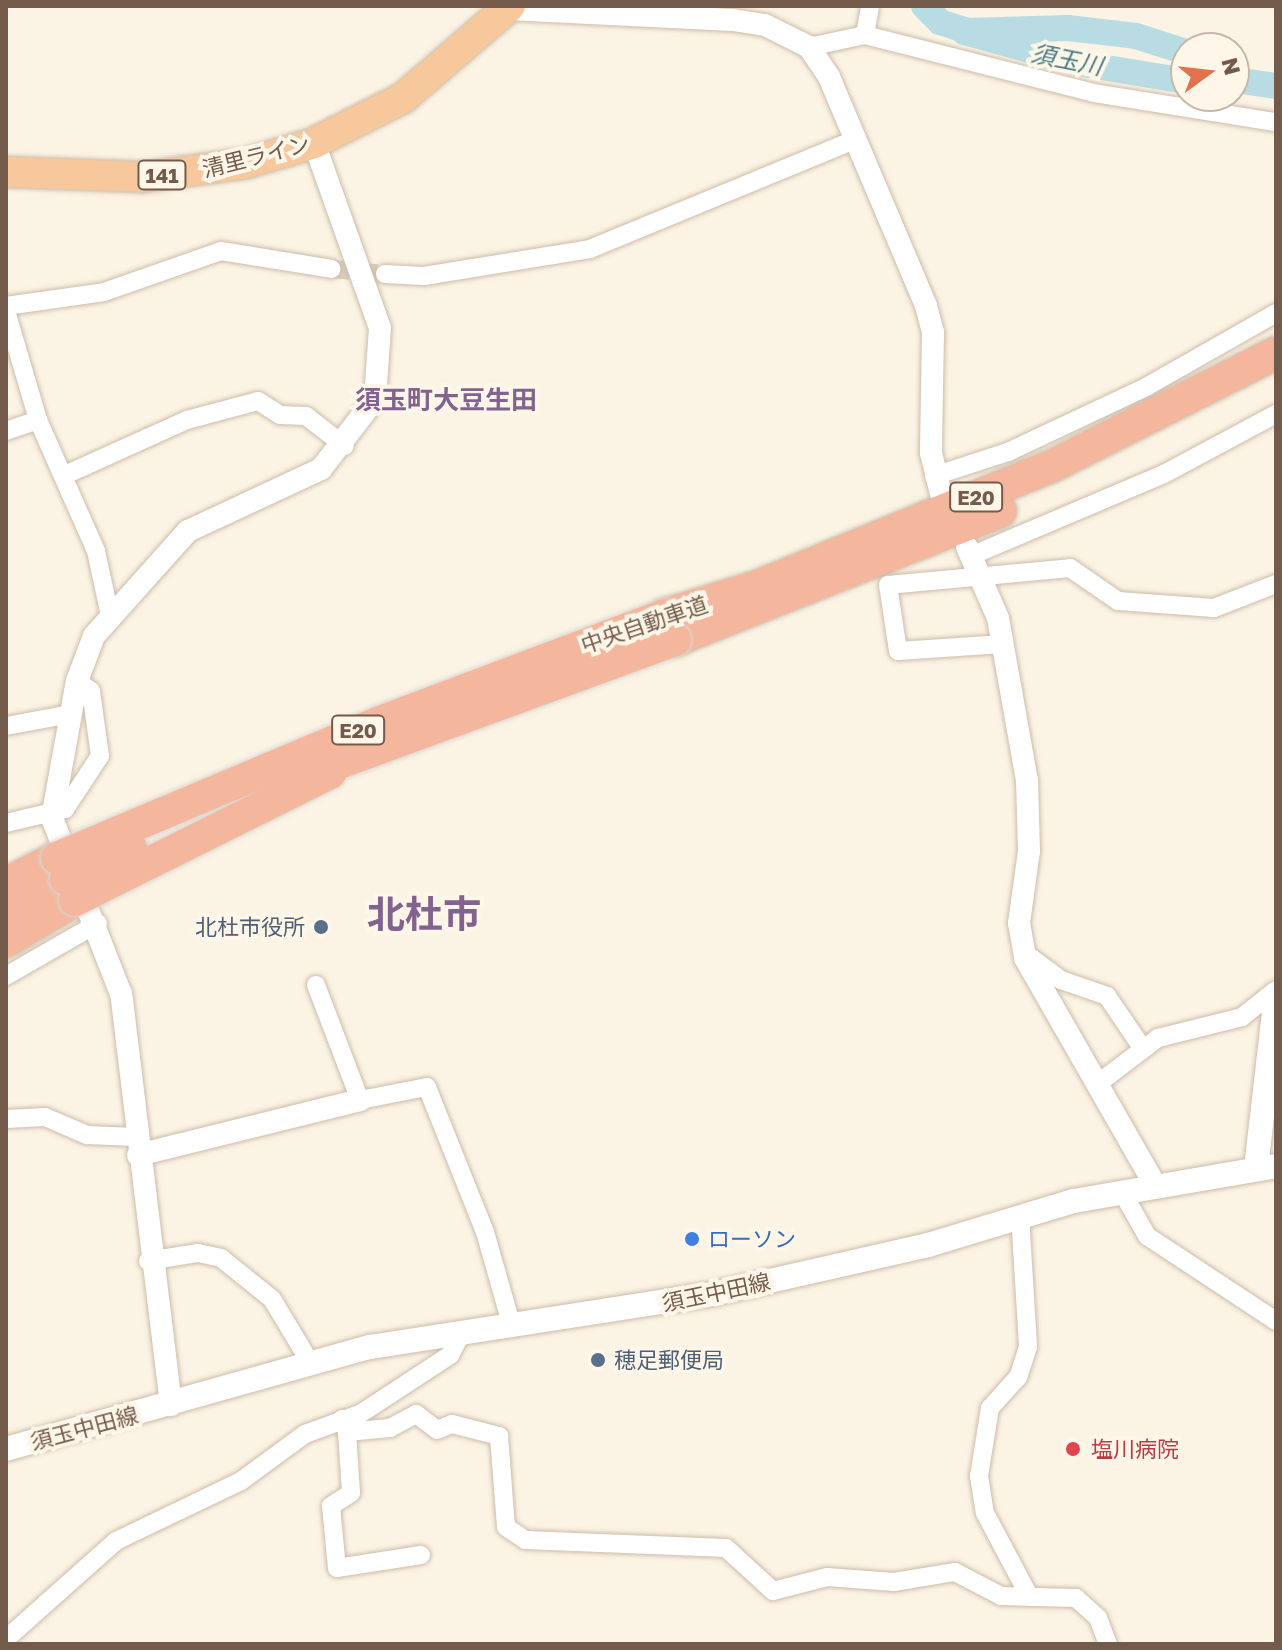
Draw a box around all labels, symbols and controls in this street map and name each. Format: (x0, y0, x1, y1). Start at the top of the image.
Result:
north arrow (1170, 32, 1250, 112)
water label: 須玉川 (1029, 38, 1105, 80)
text: N (1217, 55, 1247, 78)
street label: 清里ライン (199, 130, 313, 182)
road number: 141 (136, 159, 188, 191)
district label: 須玉町大豆生田 (355, 384, 537, 416)
road number: E20 (948, 481, 1004, 513)
street label: 中央自動車道 (577, 590, 711, 658)
road number: E20 (330, 714, 386, 746)
district label: 北杜市 (367, 891, 481, 937)
place label: 北杜市役所 (195, 914, 305, 940)
marker: 北杜市役所 (312, 918, 330, 936)
place label: ローソン (708, 1226, 796, 1252)
marker: ローソン (683, 1230, 701, 1248)
street label: 須玉中田線 (659, 1268, 773, 1316)
place label: 穂足郵便局 (614, 1347, 724, 1373)
marker: 穂足郵便局 (589, 1351, 607, 1369)
street label: 須玉中田線 (27, 1401, 141, 1455)
place label: 塩川病院 (1091, 1436, 1179, 1462)
marker: 塩川病院 (1062, 1438, 1084, 1460)

